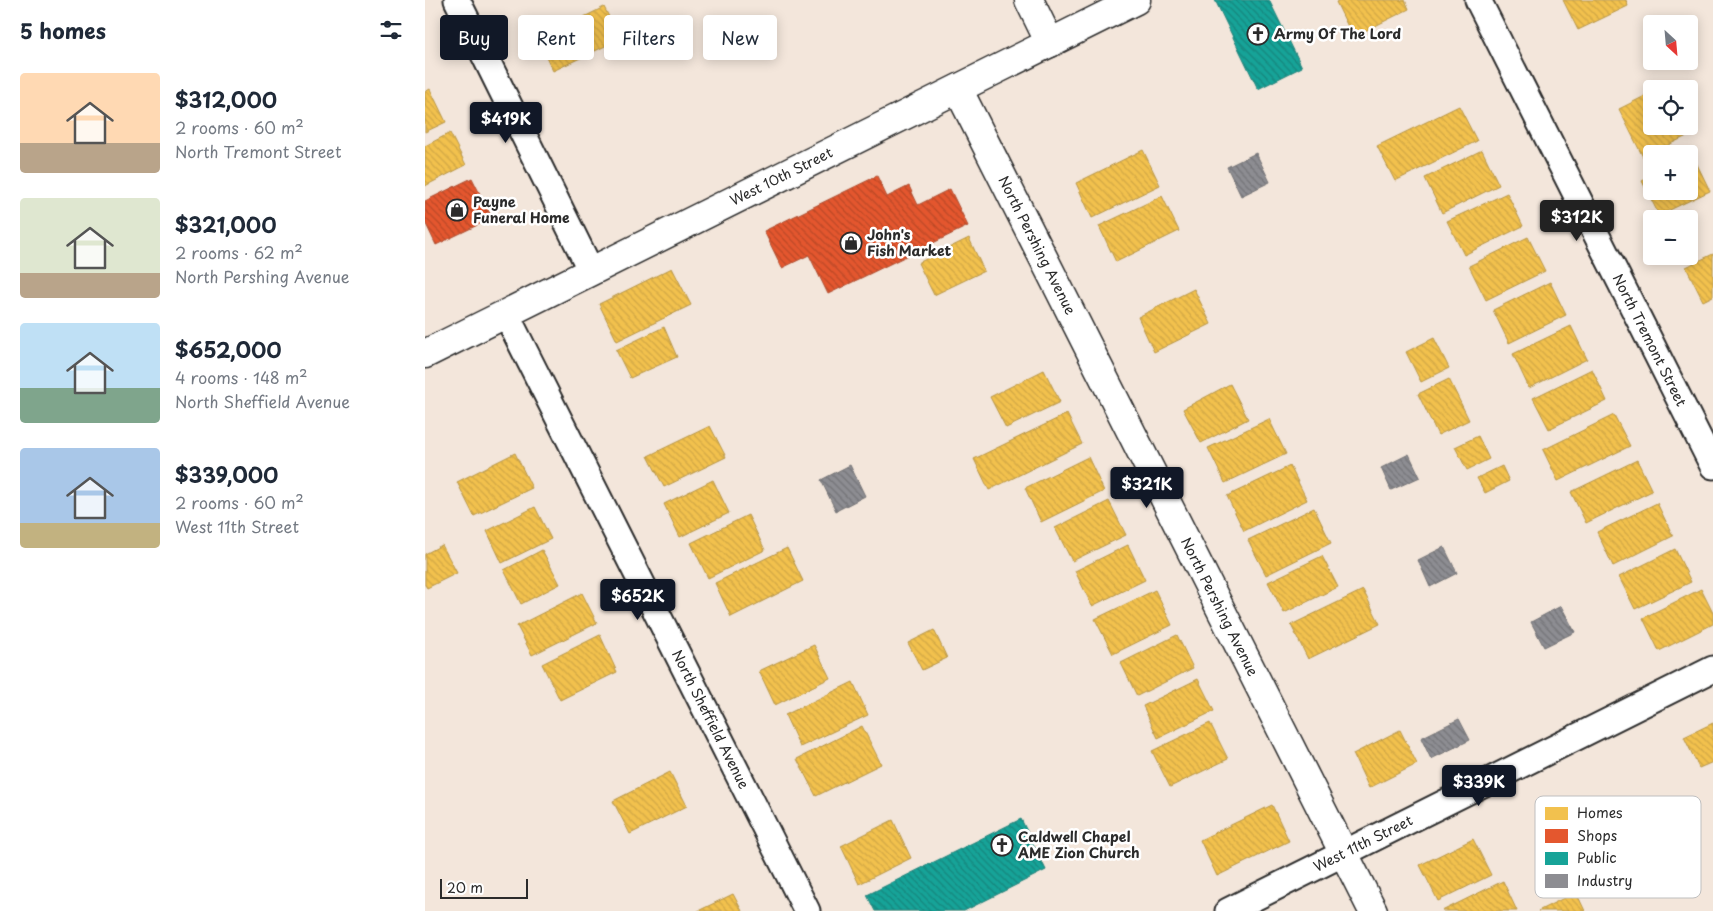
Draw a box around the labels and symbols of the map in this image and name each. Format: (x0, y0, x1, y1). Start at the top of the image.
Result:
north arrow (1643, 15, 1697, 70)
church icon: Army Of The Lord (1246, 22, 1270, 46)
place label: Army Of The Lord (1274, 23, 1401, 44)
pin: $419K (471, 102, 541, 144)
street label: West 10th Street (726, 142, 836, 211)
street label: North Pershing Avenue (993, 172, 1081, 318)
place label: Payne Funeral Home (473, 191, 570, 228)
shop icon: Payne Funeral Home (445, 198, 469, 222)
pin: $312K (1542, 200, 1612, 242)
place label: John's Fish Market (867, 224, 952, 261)
shop icon: John's Fish Market (839, 231, 863, 255)
street label: North Tremont Street (1608, 270, 1692, 410)
pin: $321K (1112, 466, 1182, 509)
street label: North Pershing Avenue (1176, 534, 1264, 680)
pin: $652K (603, 578, 673, 621)
street label: North Sheffield Avenue (667, 646, 755, 793)
pin: $339K (1444, 764, 1514, 807)
legend (1535, 796, 1701, 898)
text: Homes (1577, 802, 1623, 823)
street label: West 11th Street (1310, 809, 1416, 877)
text: Shops (1577, 825, 1617, 846)
place label: Caldwell Chapel AME Zion Church (1017, 826, 1140, 863)
church icon: Caldwell Chapel AME Zion Church (990, 833, 1014, 857)
text: Public (1577, 847, 1617, 868)
text: Industry (1577, 870, 1632, 891)
scale bar (440, 876, 527, 899)

